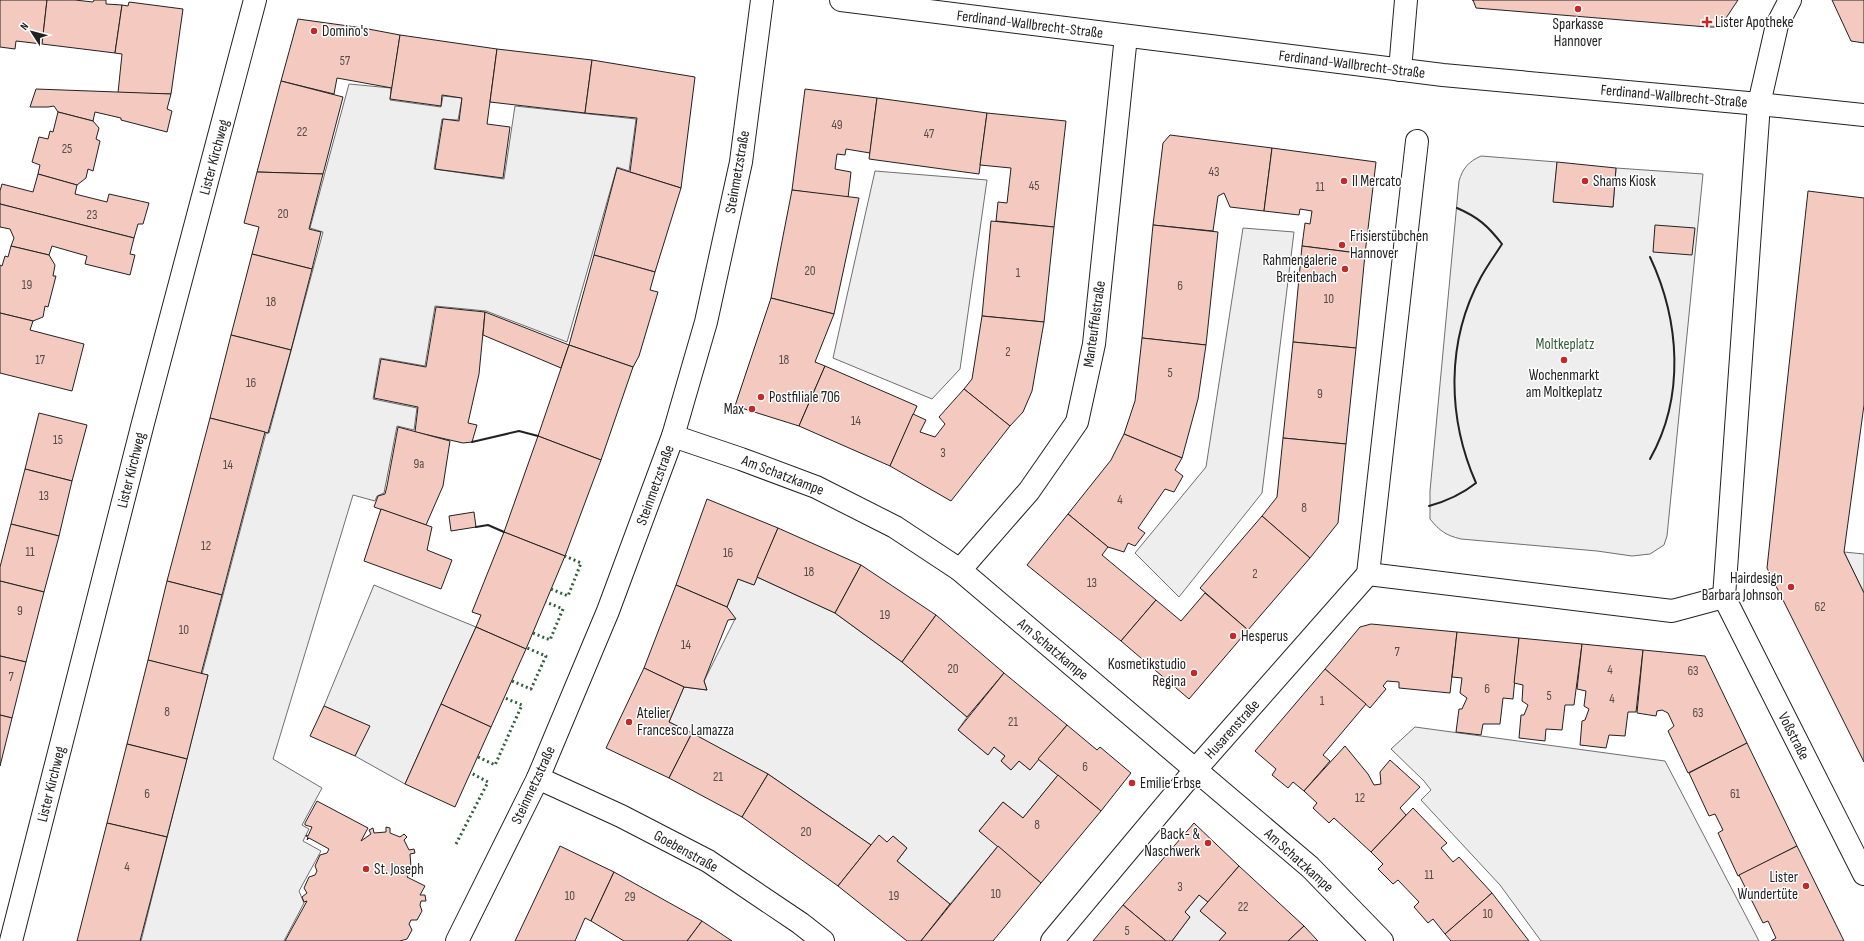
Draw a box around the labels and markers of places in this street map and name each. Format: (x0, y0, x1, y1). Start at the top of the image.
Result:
marker: Sparkasse Hannover (1573, 4, 1583, 14)
place label: Lister Apotheke (1715, 13, 1794, 32)
place label: Sparkasse Hannover (1553, 15, 1603, 51)
marker: Lister Apotheke (1702, 17, 1712, 27)
place label: Domino's (322, 22, 368, 41)
marker: Domino's (309, 26, 319, 36)
place label: Il Mercato (1352, 172, 1401, 191)
place label: Shams Kiosk (1593, 172, 1656, 191)
marker: Il Mercato (1339, 176, 1349, 186)
marker: Shams Kiosk (1580, 176, 1590, 186)
place label: Frisierstübchen Hannover (1350, 227, 1428, 263)
marker: Frisierstübchen Hannover (1337, 240, 1347, 250)
place label: Rahmengalerie Breitenbach (1262, 251, 1337, 287)
marker: Rahmengalerie Breitenbach (1340, 264, 1350, 274)
marker: Wochenmarkt am Moltkeplatz (1559, 355, 1569, 365)
place label: Wochenmarkt am Moltkeplatz (1526, 366, 1603, 402)
place label: Postfiliale 706 (769, 388, 840, 407)
marker: Postfiliale 706 (756, 392, 766, 402)
place label: Max (724, 400, 744, 419)
marker: Max (747, 404, 757, 414)
place label: Hairdesign Barbara Johnson (1702, 569, 1783, 605)
marker: Hairdesign Barbara Johnson (1786, 582, 1796, 592)
place label: Hesperus (1241, 627, 1288, 646)
marker: Hesperus (1228, 631, 1238, 641)
place label: Kosmetikstudio Regina (1108, 655, 1186, 691)
marker: Kosmetikstudio Regina (1189, 668, 1199, 678)
place label: Atelier Francesco Lamazza (636, 704, 734, 740)
marker: Atelier Francesco Lamazza (624, 717, 634, 727)
place label: Emilie Erbse (1140, 774, 1201, 793)
marker: Emilie Erbse (1127, 778, 1137, 788)
place label: Back- & Naschwerk (1144, 825, 1200, 861)
marker: Back- & Naschwerk (1203, 838, 1213, 848)
place label: St. Joseph (374, 860, 424, 879)
marker: St. Joseph (361, 864, 371, 874)
place label: Lister Wundertüte (1738, 868, 1799, 904)
marker: Lister Wundertüte (1801, 881, 1811, 891)

